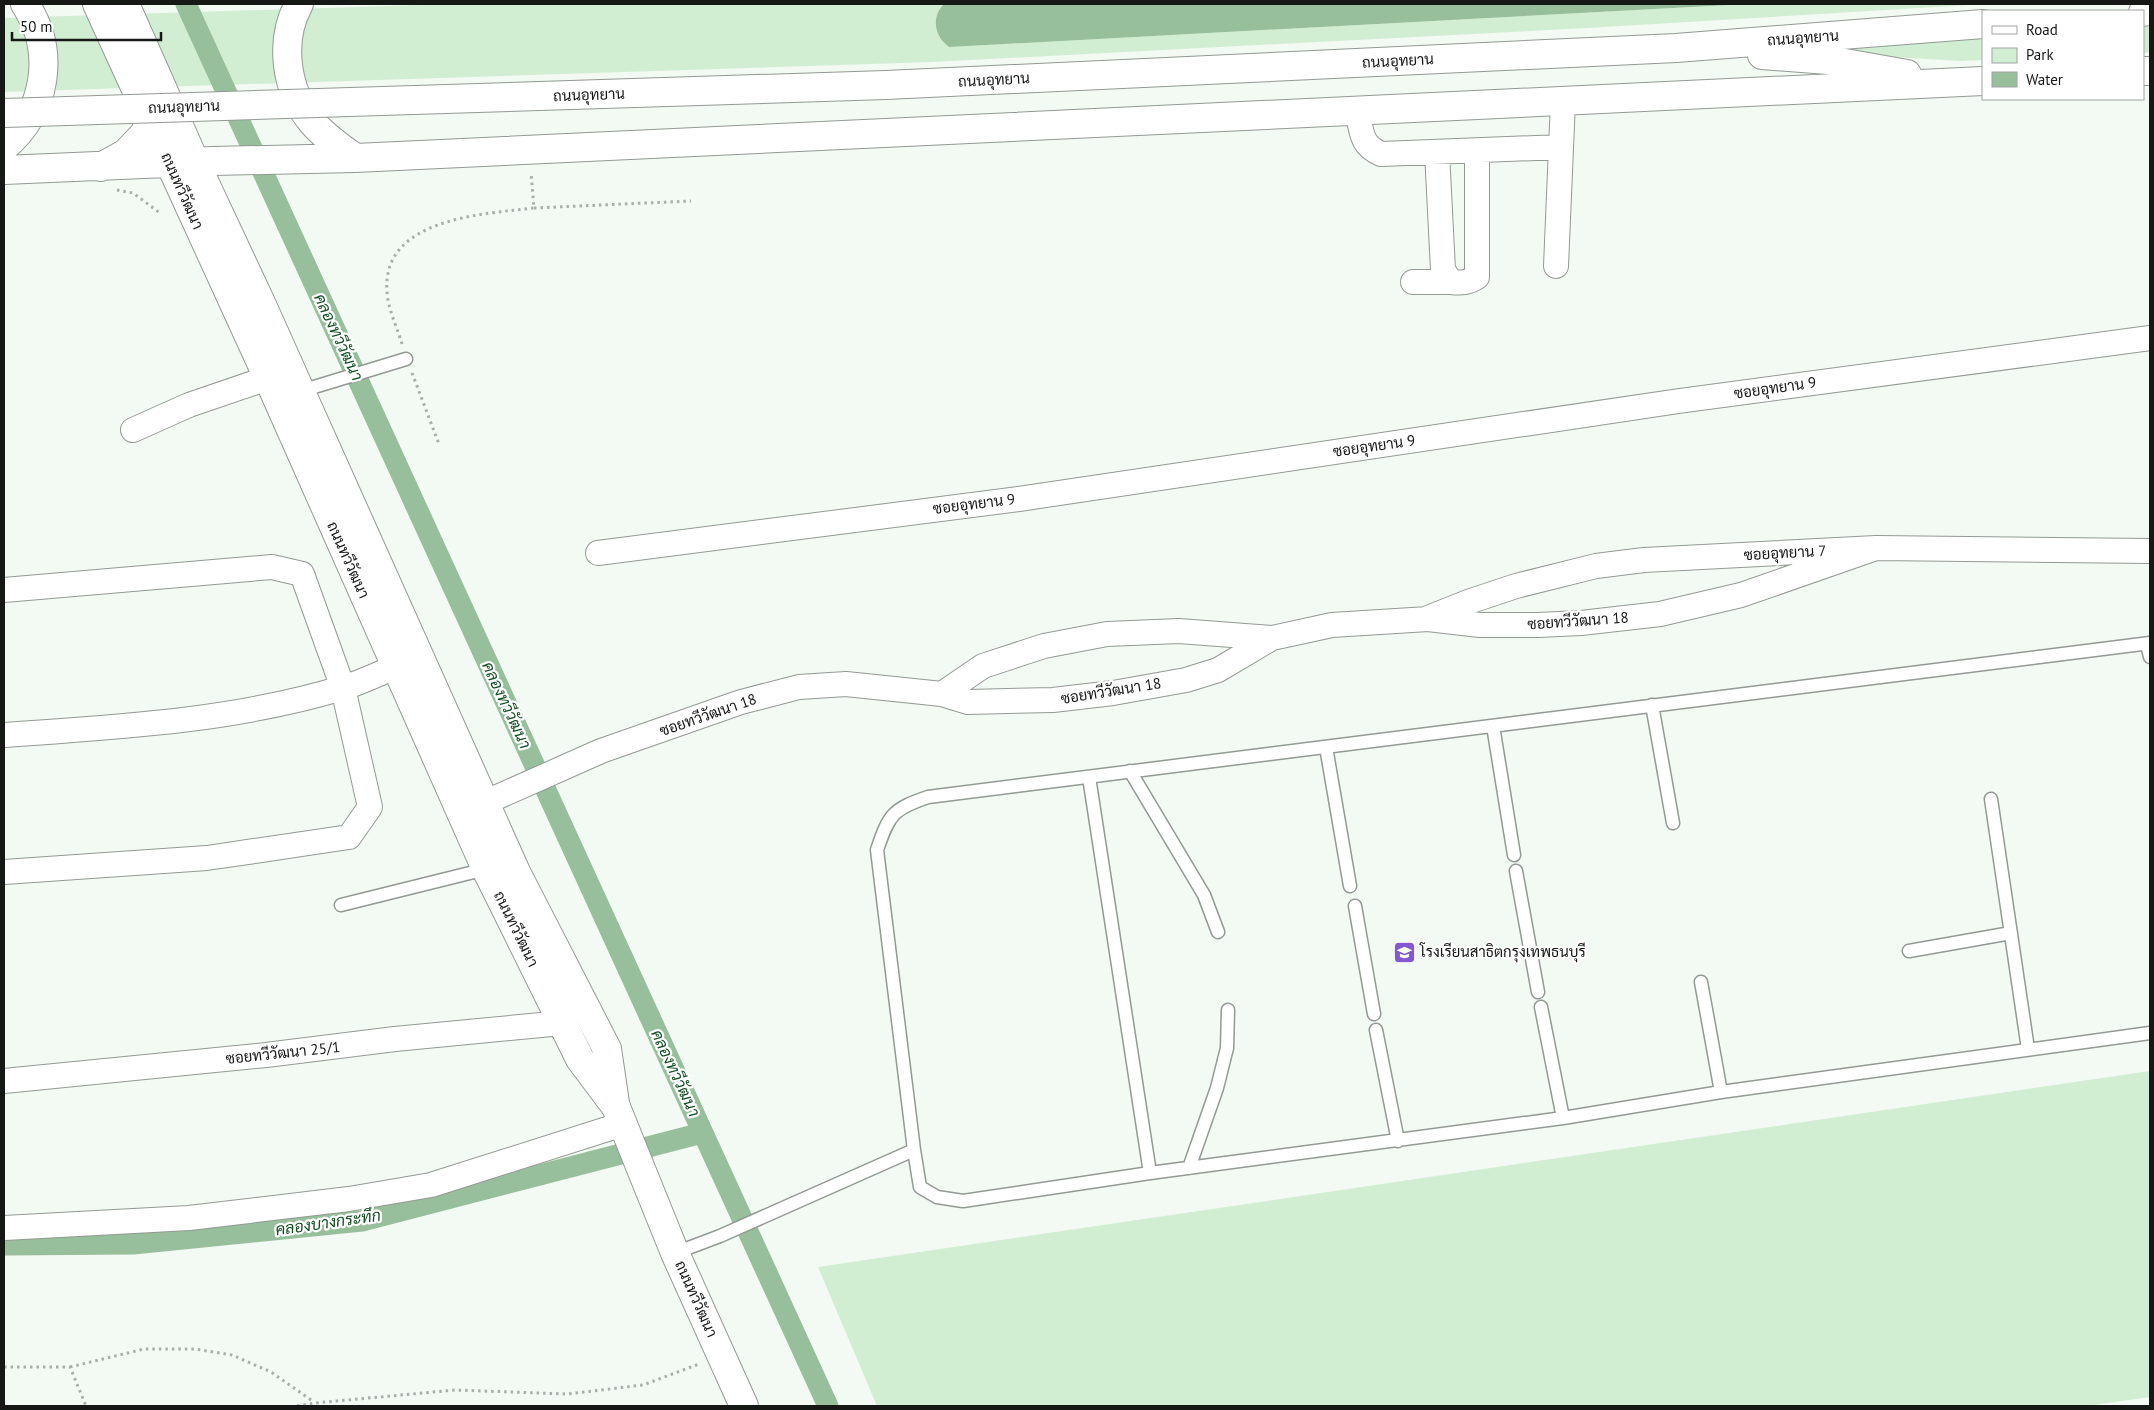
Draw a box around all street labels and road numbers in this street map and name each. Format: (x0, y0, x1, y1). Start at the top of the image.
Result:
street label: ถนนอุทยาน (1766, 26, 1840, 51)
street label: ถนนอุทยาน (1362, 49, 1434, 74)
street label: ถนนอุทยาน (958, 68, 1030, 93)
street label: ถนนอุทยาน (553, 84, 625, 107)
street label: ถนนอุทยาน (148, 96, 220, 119)
street label: ถนนทวีวัฒนา (157, 149, 208, 232)
street label: ซอยอุทยาน 9 (1733, 372, 1818, 405)
street label: ซอยอุทยาน 9 (1332, 430, 1417, 463)
street label: ซอยอุทยาน 9 (932, 489, 1016, 520)
street label: ถนนทวีวัฒนา (323, 518, 374, 601)
street label: ซอยอุทยาน 7 (1743, 541, 1827, 566)
street label: ซอยทวีวัฒนา 18 (1527, 607, 1629, 634)
street label: ซอยทวีวัฒนา 18 (1059, 673, 1163, 708)
street label: ซอยทวีวัฒนา 18 (657, 689, 759, 740)
street label: ถนนทวีวัฒนา (490, 888, 543, 970)
street label: ซอยทวีวัฒนา 25/1 (225, 1037, 341, 1068)
street label: ถนนทวีวัฒนา (671, 1257, 722, 1340)

